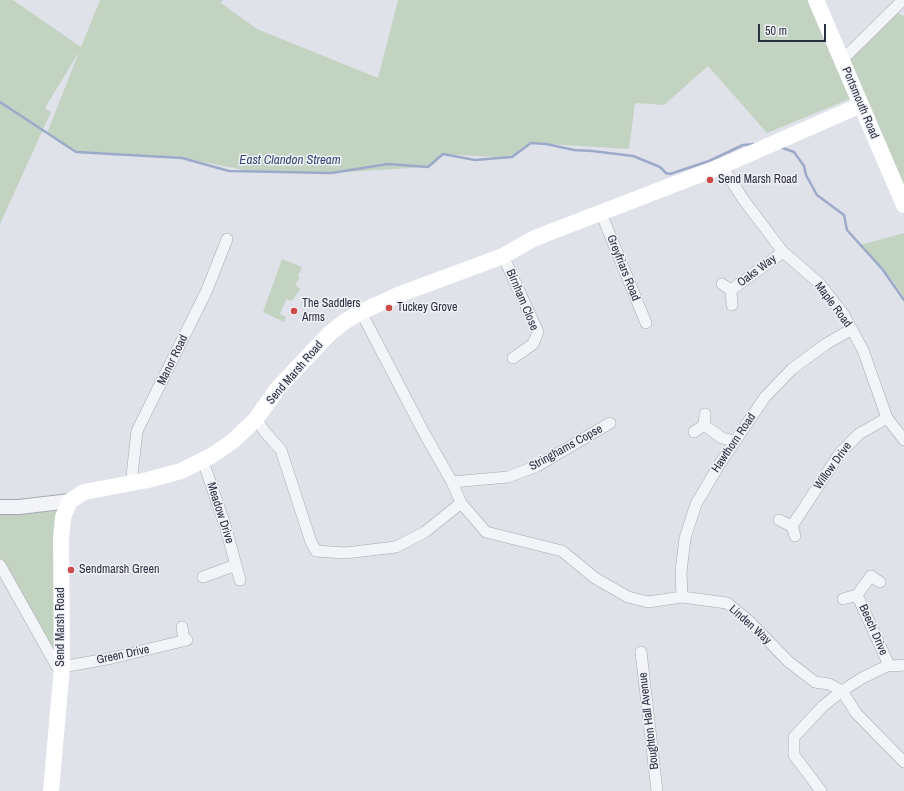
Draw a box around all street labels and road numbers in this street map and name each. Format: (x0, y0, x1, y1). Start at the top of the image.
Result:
street label: Portsmouth Road (838, 65, 882, 141)
street label: Greyfriars Road (603, 233, 643, 303)
street label: Oaks Way (735, 252, 779, 290)
street label: Birnham Close (503, 267, 541, 333)
street label: Maple Road (811, 279, 855, 331)
street label: Manor Road (155, 333, 191, 387)
street label: Send Marsh Road (264, 338, 326, 408)
street label: Hawthorn Road (709, 411, 759, 475)
street label: Stringhams Copse (527, 422, 605, 474)
street label: Willow Drive (811, 439, 855, 493)
street label: Meadow Drive (203, 481, 237, 545)
street label: Send Marsh Road (54, 587, 68, 667)
street label: Linden Way (726, 602, 774, 648)
street label: Beech Drive (855, 602, 891, 658)
street label: Green Drive (95, 642, 151, 668)
street label: Boughton Hall Avenue (636, 672, 662, 770)

